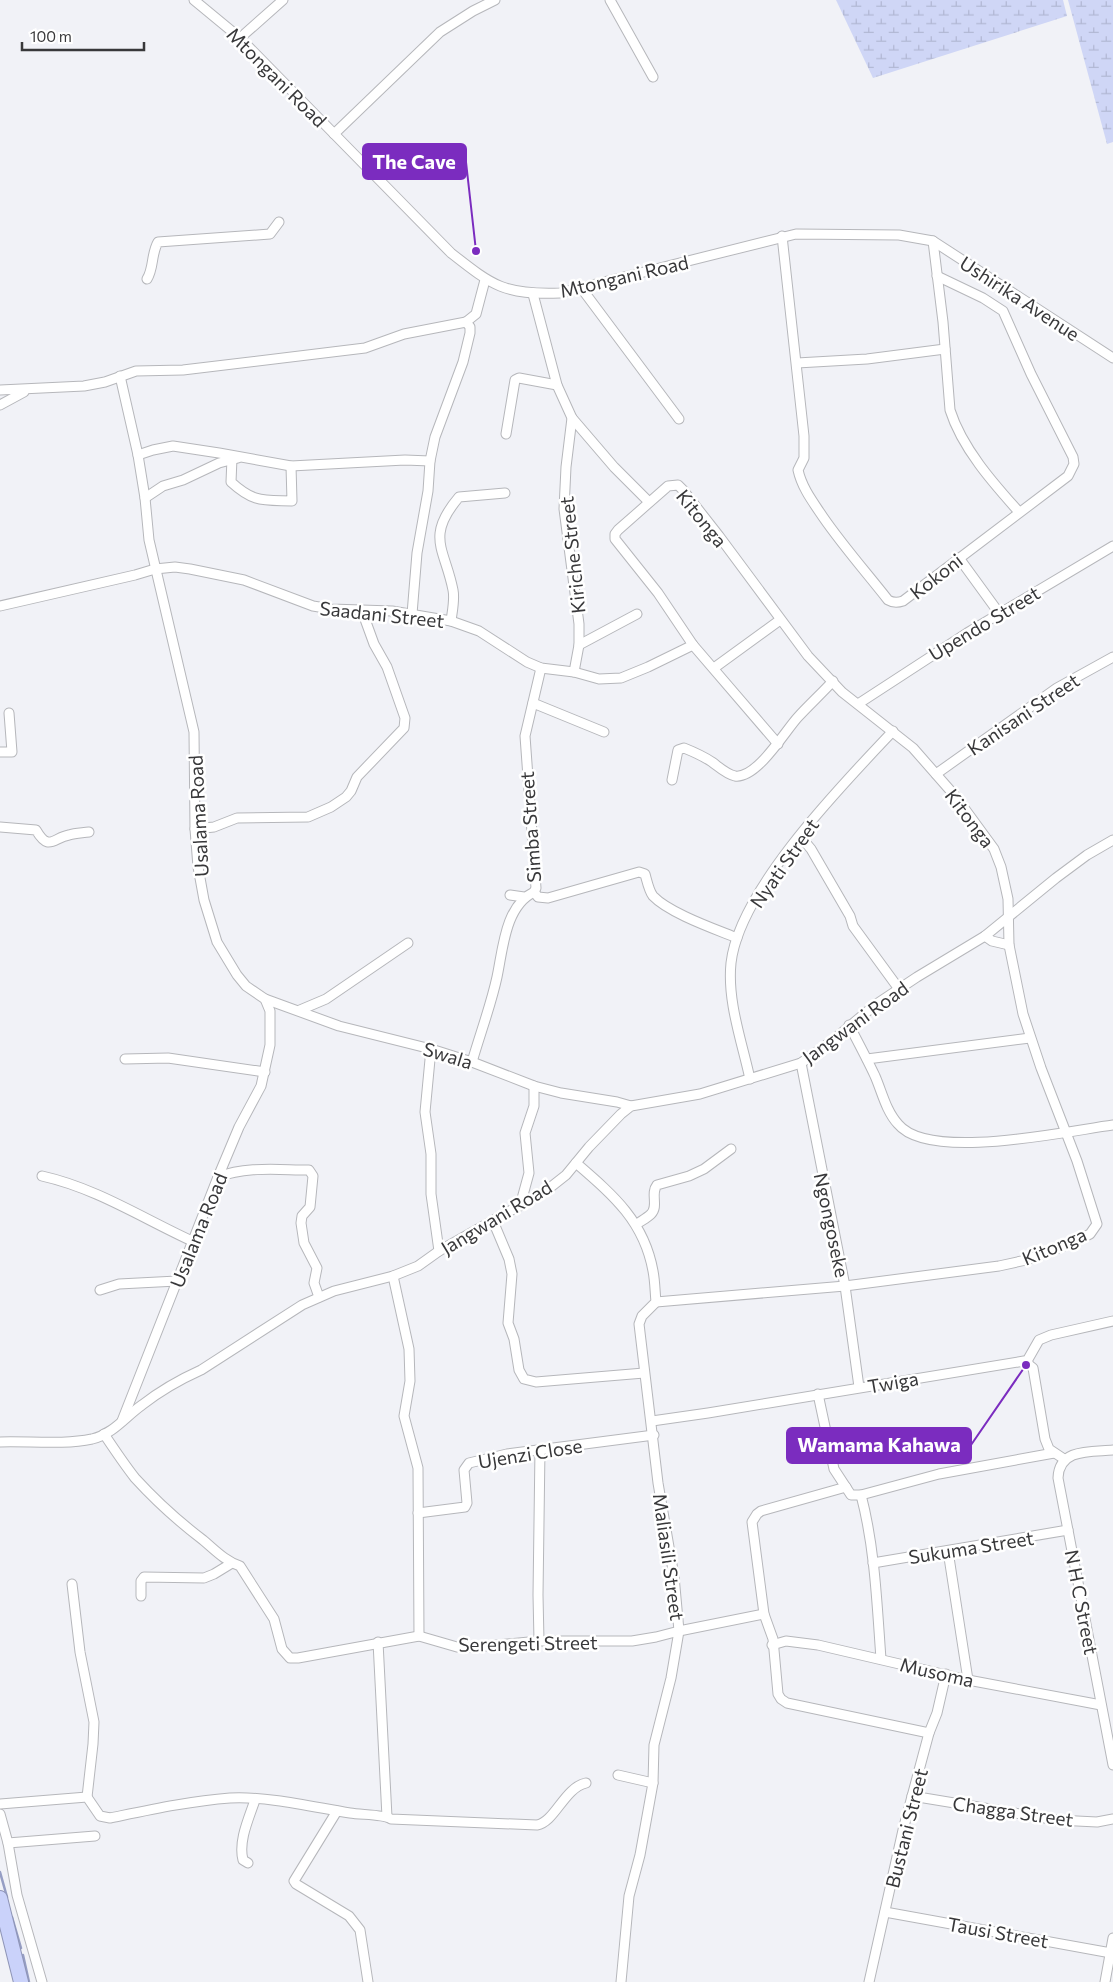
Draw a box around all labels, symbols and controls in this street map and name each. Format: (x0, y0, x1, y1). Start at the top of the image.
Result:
scale bar (22, 20, 145, 52)
street label: Mtongani Road (222, 22, 332, 132)
text: 100 m (30, 27, 72, 45)
callout: The Cave (363, 144, 466, 179)
text: The Cave (372, 149, 456, 173)
street label: Mtongani Road (557, 250, 691, 302)
street label: Ushirika Avenue (956, 251, 1084, 345)
street label: Kitonga (672, 484, 732, 552)
street label: Kiriche Street (554, 495, 590, 615)
street label: Kokoni (905, 548, 967, 604)
street label: Upendo Street (924, 581, 1044, 665)
street label: Saadani Street (319, 596, 446, 632)
street label: Kanisani Street (963, 668, 1084, 760)
street label: Usalama Road (183, 755, 213, 877)
street label: Simba Street (515, 771, 545, 883)
street label: Kitonga (940, 784, 1000, 852)
street label: Nyati Street (745, 814, 823, 912)
street label: Jangwani Road (798, 976, 912, 1068)
street label: Swala (421, 1037, 475, 1073)
street label: Usalama Road (165, 1169, 231, 1291)
street label: Ngongoseke (810, 1171, 854, 1279)
street label: Jangwani Road (436, 1175, 556, 1259)
street label: Kitonga (1018, 1222, 1090, 1270)
street label: Twiga (866, 1366, 920, 1398)
callout: Wamama Kahawa (787, 1428, 971, 1463)
text: Wamama Kahawa (797, 1432, 961, 1456)
street label: Ujenzi Close (476, 1433, 584, 1473)
street label: Maliasili Street (649, 1492, 689, 1622)
street label: Sukuma Street (907, 1526, 1035, 1568)
street label: N H C Street (1061, 1548, 1103, 1657)
street label: Serengeti Street (458, 1630, 598, 1656)
street label: Musoma (898, 1652, 976, 1692)
street label: Bustani Street (880, 1766, 932, 1890)
street label: Chagga Street (951, 1791, 1075, 1831)
street label: Tausi Street (946, 1912, 1050, 1952)

